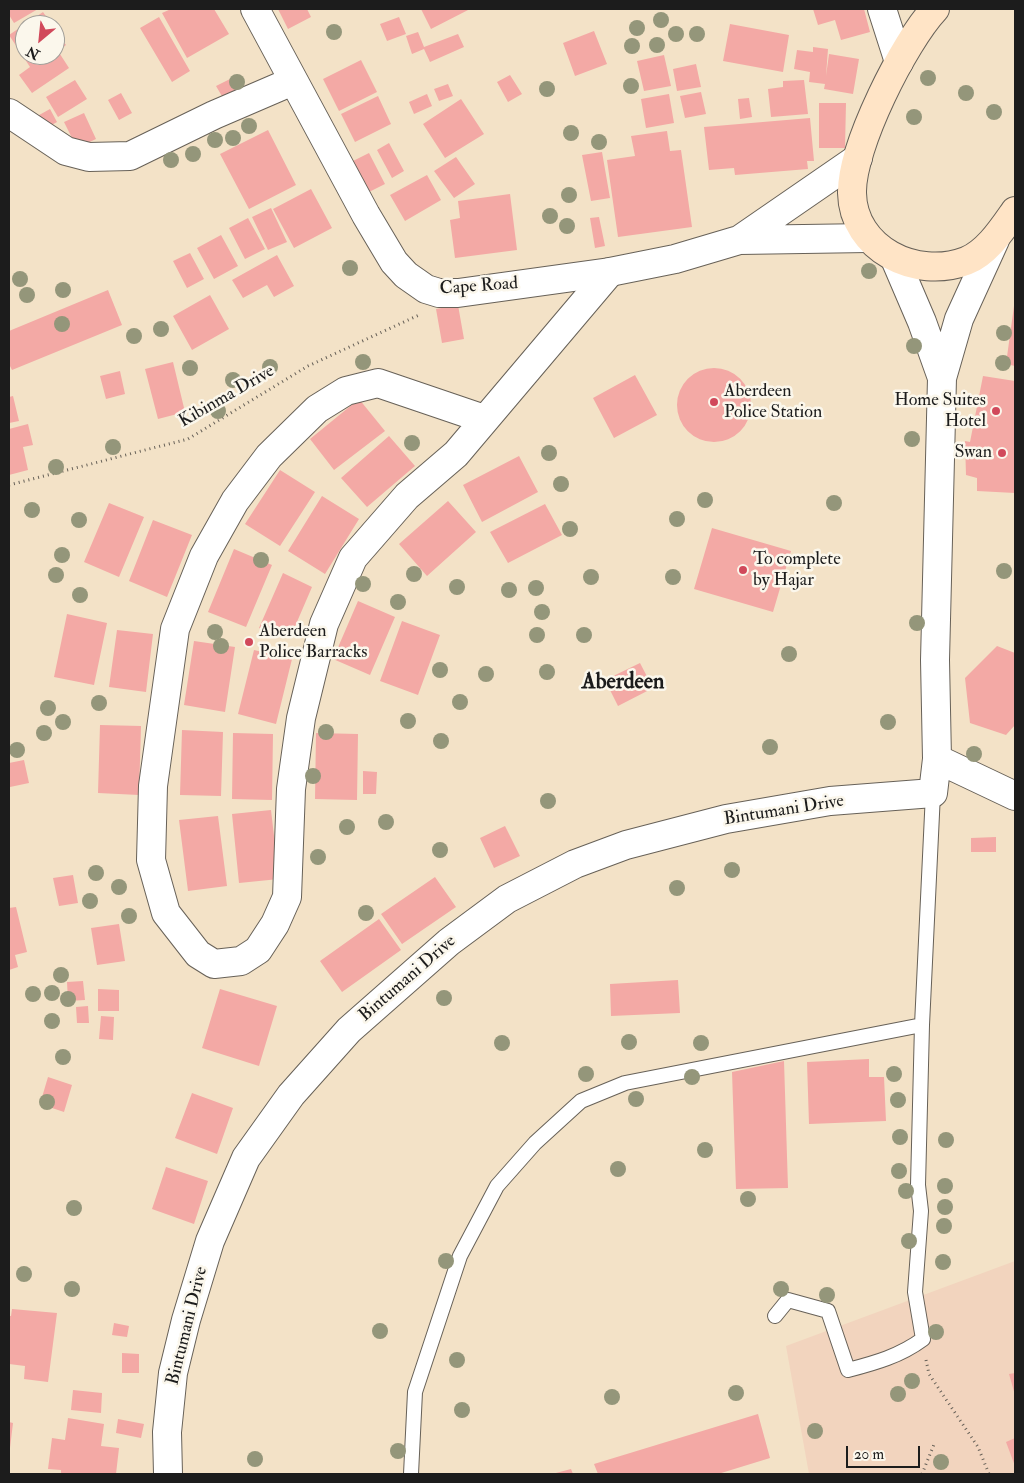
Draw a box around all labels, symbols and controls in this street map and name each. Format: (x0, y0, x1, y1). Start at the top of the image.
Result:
north arrow (15, 15, 65, 65)
text: N (24, 42, 43, 63)
street label: Cape Road (439, 273, 519, 301)
street label: Kibinma Drive (175, 361, 279, 433)
place label: Aberdeen Police Station (724, 381, 822, 424)
place label: Home Suites Hotel (894, 390, 986, 432)
marker: Aberdeen Police Station (708, 396, 720, 408)
marker: Home Suites Hotel (990, 405, 1002, 417)
place label: Swan (954, 442, 992, 464)
marker: Swan (996, 447, 1008, 459)
place label: To complete by Hajar (753, 549, 841, 592)
marker: To complete by Hajar (737, 564, 749, 576)
place label: Aberdeen Police Barracks (259, 621, 367, 664)
marker: Aberdeen Police Barracks (243, 636, 255, 648)
district label: Aberdeen (582, 670, 664, 696)
street label: Bintumani Drive (722, 791, 846, 831)
street label: Bintumani Drive (355, 931, 461, 1027)
street label: Bintumani Drive (163, 1265, 213, 1387)
scale bar (849, 1436, 923, 1468)
text: 20 m (854, 1445, 884, 1464)

